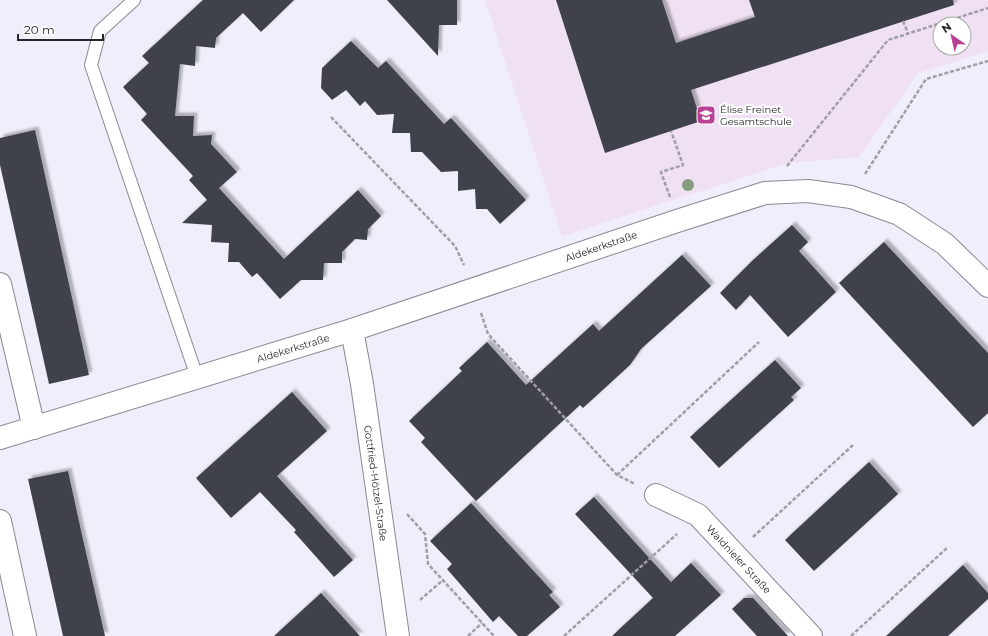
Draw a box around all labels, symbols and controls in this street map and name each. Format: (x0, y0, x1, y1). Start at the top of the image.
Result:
scale bar (18, 16, 103, 42)
north arrow (932, 16, 972, 56)
text: N (939, 19, 954, 36)
text: 20 m (24, 22, 55, 37)
place label: Élise Freinet Gesamtschule (720, 103, 792, 128)
school or university icon: Élise Freinet Gesamtschule (695, 104, 717, 126)
street label: Aldekerkstraße (563, 228, 639, 265)
street label: Aldekerkstraße (255, 331, 331, 366)
street label: Gottfried-Hötzel-Straße (361, 424, 390, 542)
street label: Waldnieler Straße (703, 522, 774, 596)

